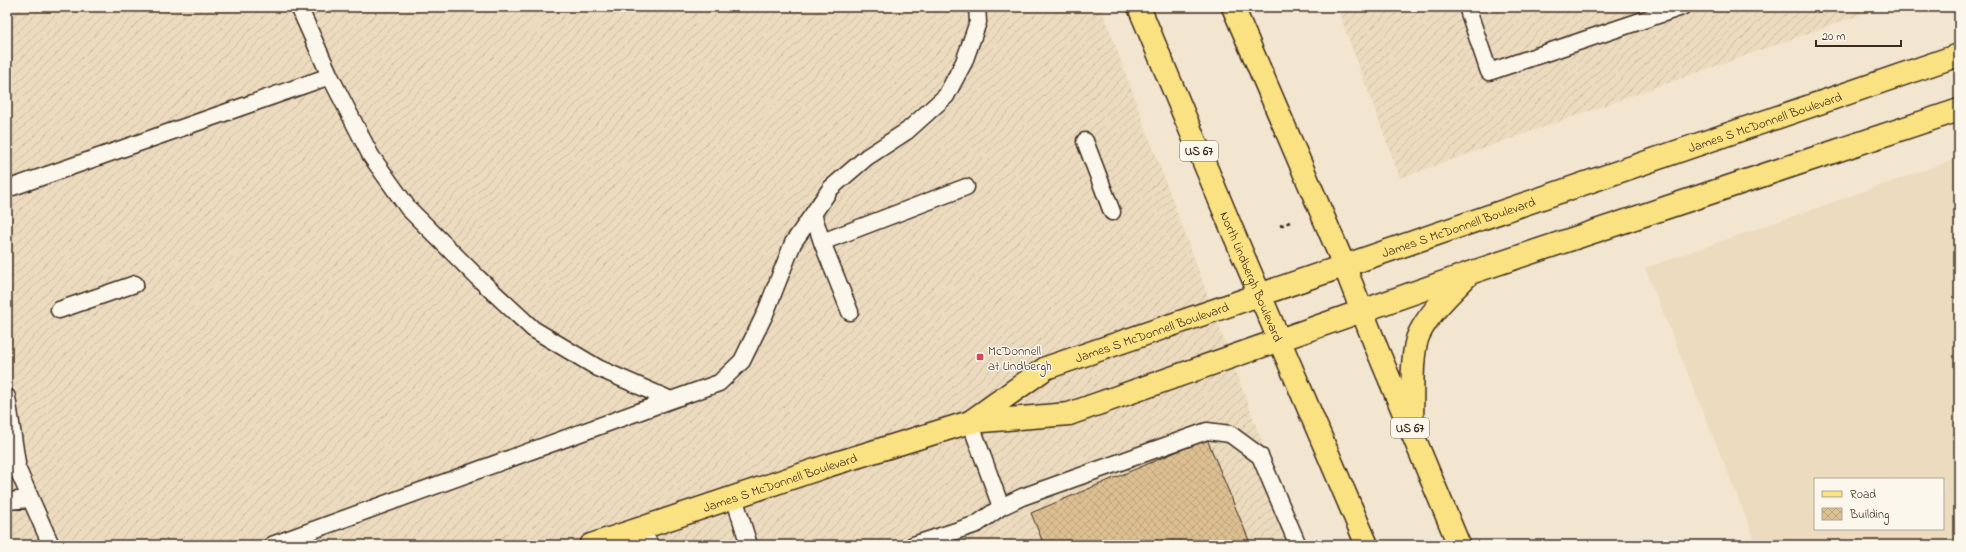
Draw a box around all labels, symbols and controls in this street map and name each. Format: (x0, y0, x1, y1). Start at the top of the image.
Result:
scale bar (1816, 22, 1901, 48)
text: 20 m (1822, 28, 1845, 46)
street label: James S McDonnell Boulevard (1686, 88, 1845, 158)
road number: US 67 (1180, 141, 1218, 161)
street label: James S McDonnell Boulevard (1379, 193, 1539, 263)
street label: North Lindbergh Boulevard (1214, 209, 1287, 346)
street label: James S McDonnell Boulevard (1073, 298, 1232, 368)
place label: McDonnell at Lindbergh (988, 342, 1052, 377)
marker: McDonnell at Lindbergh (975, 352, 985, 362)
road number: US 67 (1391, 418, 1429, 438)
street label: James S McDonnell Boulevard (701, 449, 860, 518)
legend (1814, 478, 1944, 530)
text: Road (1850, 486, 1876, 504)
text: Building (1849, 506, 1889, 525)

